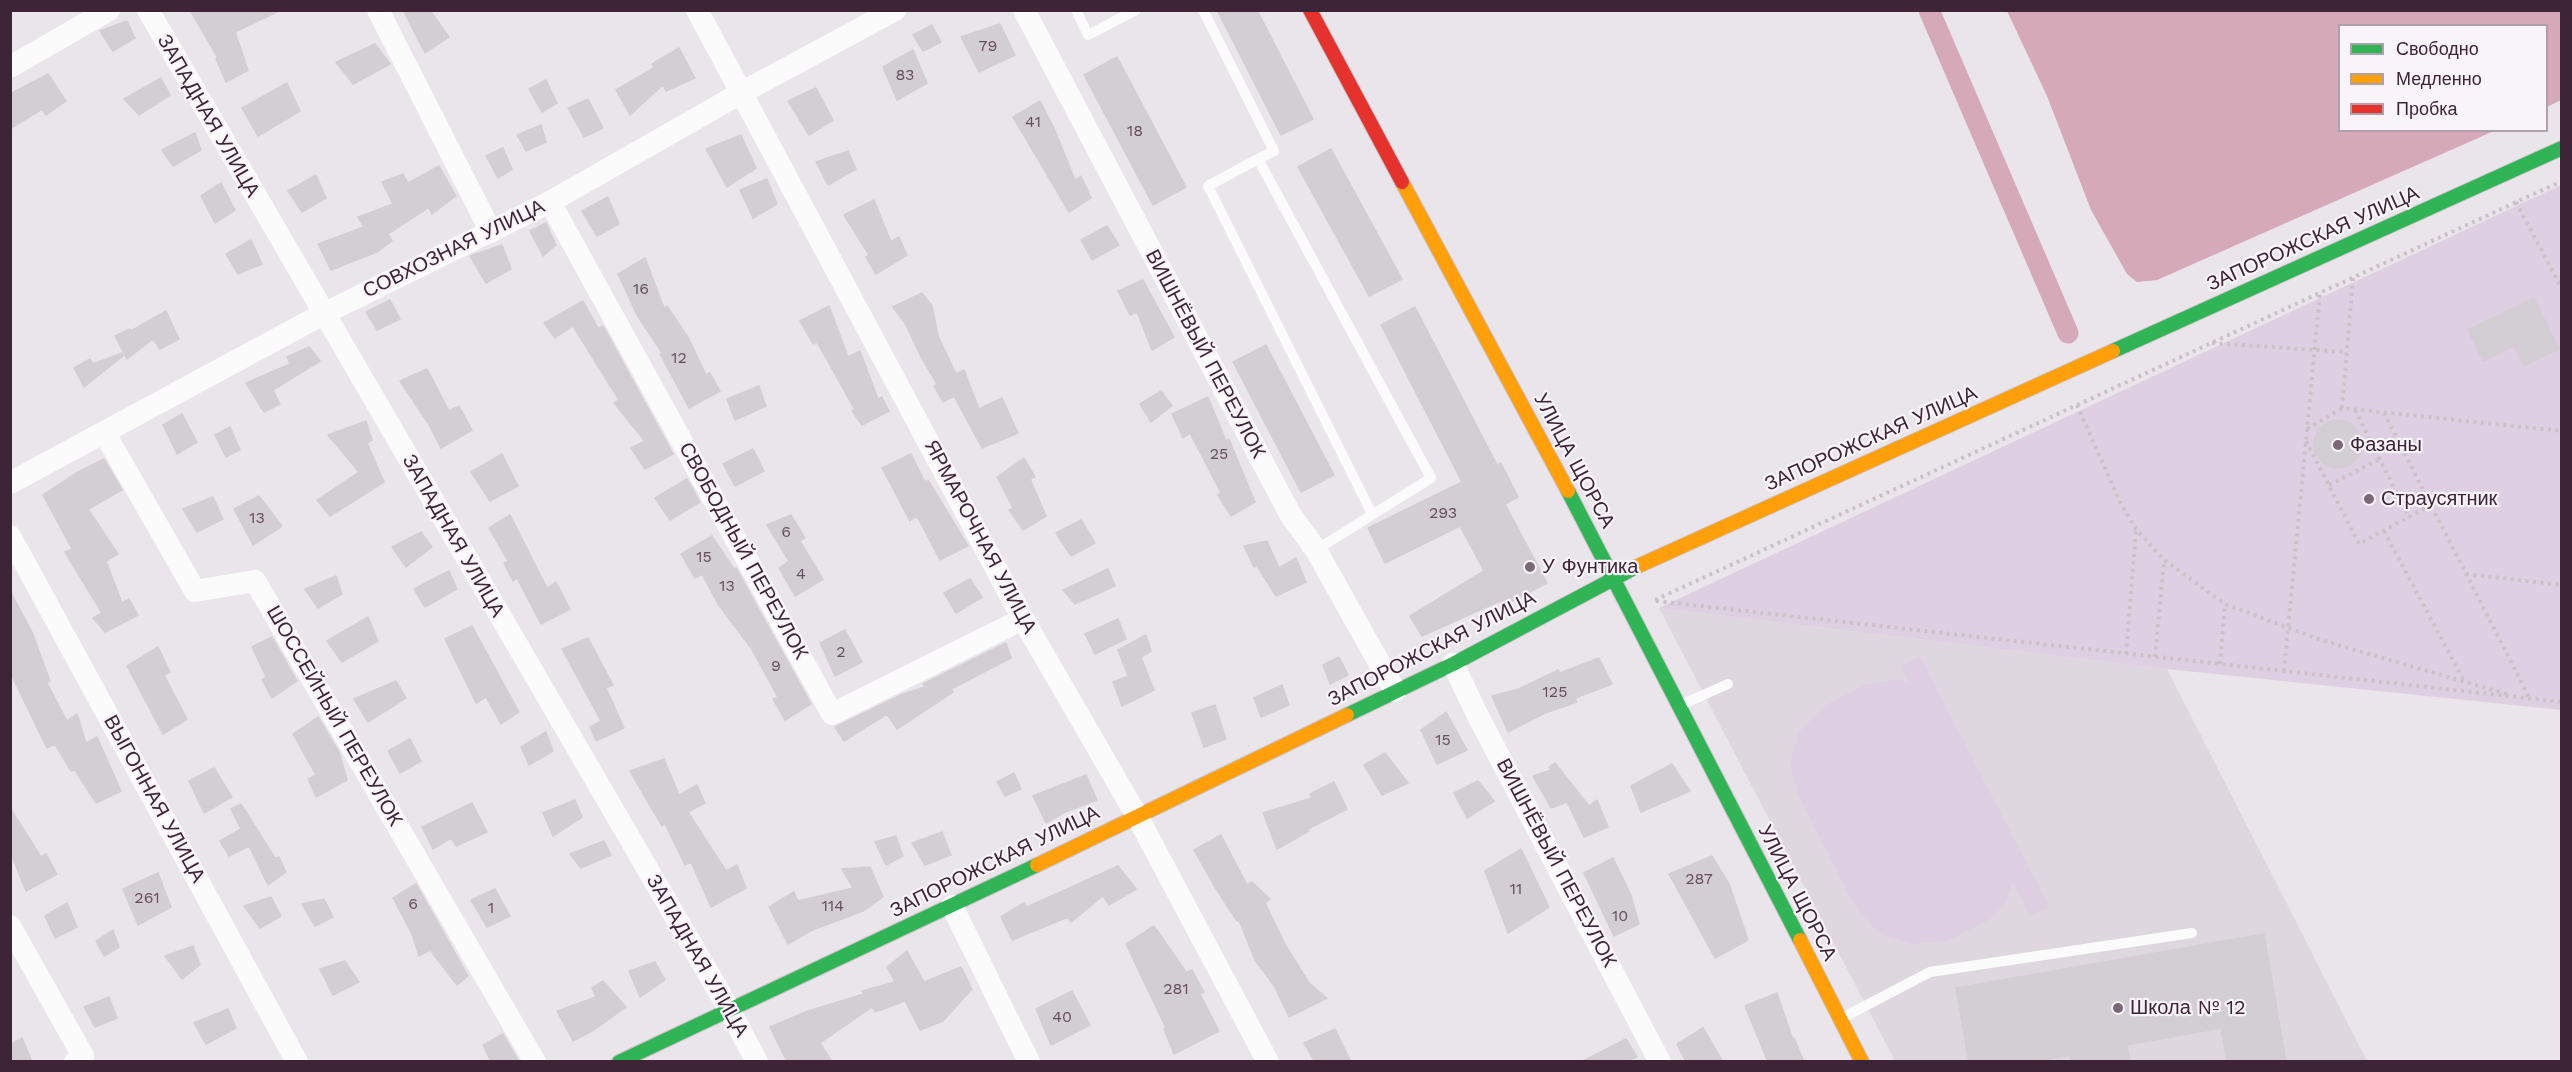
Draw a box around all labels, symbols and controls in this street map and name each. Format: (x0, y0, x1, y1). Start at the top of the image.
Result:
legend (2338, 24, 2548, 132)
street label: ЗАПАДНАЯ УЛИЦА (152, 30, 264, 202)
house number: 79 (979, 36, 997, 56)
text: Свободно (2396, 38, 2479, 59)
house number: 83 (896, 65, 914, 85)
text: Медленно (2396, 68, 2482, 89)
text: Пробка (2396, 98, 2458, 119)
house number: 41 (1025, 112, 1041, 132)
house number: 18 (1127, 121, 1143, 141)
street label: ЗАПОРОЖСКАЯ УЛИЦА (2203, 181, 2423, 297)
street label: СОВХОЗНАЯ УЛИЦА (359, 195, 549, 303)
street label: ВИШНЁВЫЙ ПЕРЕУЛОК (1140, 246, 1270, 462)
house number: 16 (633, 279, 649, 299)
house number: 12 (671, 348, 687, 368)
street label: ЗАПОРОЖСКАЯ УЛИЦА (1761, 381, 1981, 497)
street label: УЛИЦА ЩОРСА (1528, 389, 1620, 533)
place label: Фазаны (2350, 433, 2422, 457)
street label: ЯРМАРОЧНАЯ УЛИЦА (919, 436, 1041, 638)
street label: СВОБОДНЫЙ ПЕРЕУЛОК (673, 438, 813, 664)
marker: Фазаны (2331, 438, 2345, 452)
house number: 25 (1210, 444, 1228, 464)
street label: ЗАПАДНАЯ УЛИЦА (397, 450, 509, 622)
place label: Страусятник (2381, 487, 2497, 511)
marker: Страусятник (2362, 492, 2376, 506)
house number: 293 (1429, 503, 1457, 523)
house number: 13 (249, 508, 265, 528)
house number: 6 (781, 522, 791, 542)
house number: 15 (696, 547, 712, 567)
place label: У Фунтика (1542, 555, 1638, 579)
marker: У Фунтика (1523, 560, 1537, 574)
house number: 4 (796, 564, 806, 584)
house number: 13 (719, 576, 735, 596)
street label: ЗАПОРОЖСКАЯ УЛИЦА (1324, 586, 1540, 712)
street label: ШОССЕЙНЫЙ ПЕРЕУЛОК (261, 601, 407, 831)
house number: 2 (836, 642, 846, 662)
house number: 9 (771, 656, 781, 676)
house number: 125 (1543, 682, 1567, 702)
street label: ВЫГОННАЯ УЛИЦА (98, 711, 210, 887)
house number: 15 (1435, 730, 1451, 750)
street label: ВИШНЁВЫЙ ПЕРЕУЛОК (1491, 755, 1621, 971)
street label: ЗАПОРОЖСКАЯ УЛИЦА (886, 801, 1104, 923)
street label: УЛИЦА ЩОРСА (1752, 821, 1842, 965)
house number: 287 (1685, 869, 1713, 889)
street label: ЗАПАДНАЯ УЛИЦА (641, 870, 753, 1042)
house number: 11 (1510, 879, 1522, 899)
house number: 261 (134, 888, 160, 908)
house number: 6 (408, 894, 418, 914)
house number: 114 (822, 896, 844, 916)
house number: 1 (488, 898, 494, 918)
house number: 10 (1612, 906, 1628, 926)
house number: 281 (1163, 979, 1189, 999)
place label: Школа № 12 (2130, 996, 2246, 1020)
marker: Школа № 12 (2111, 1001, 2125, 1015)
house number: 40 (1052, 1007, 1072, 1027)

